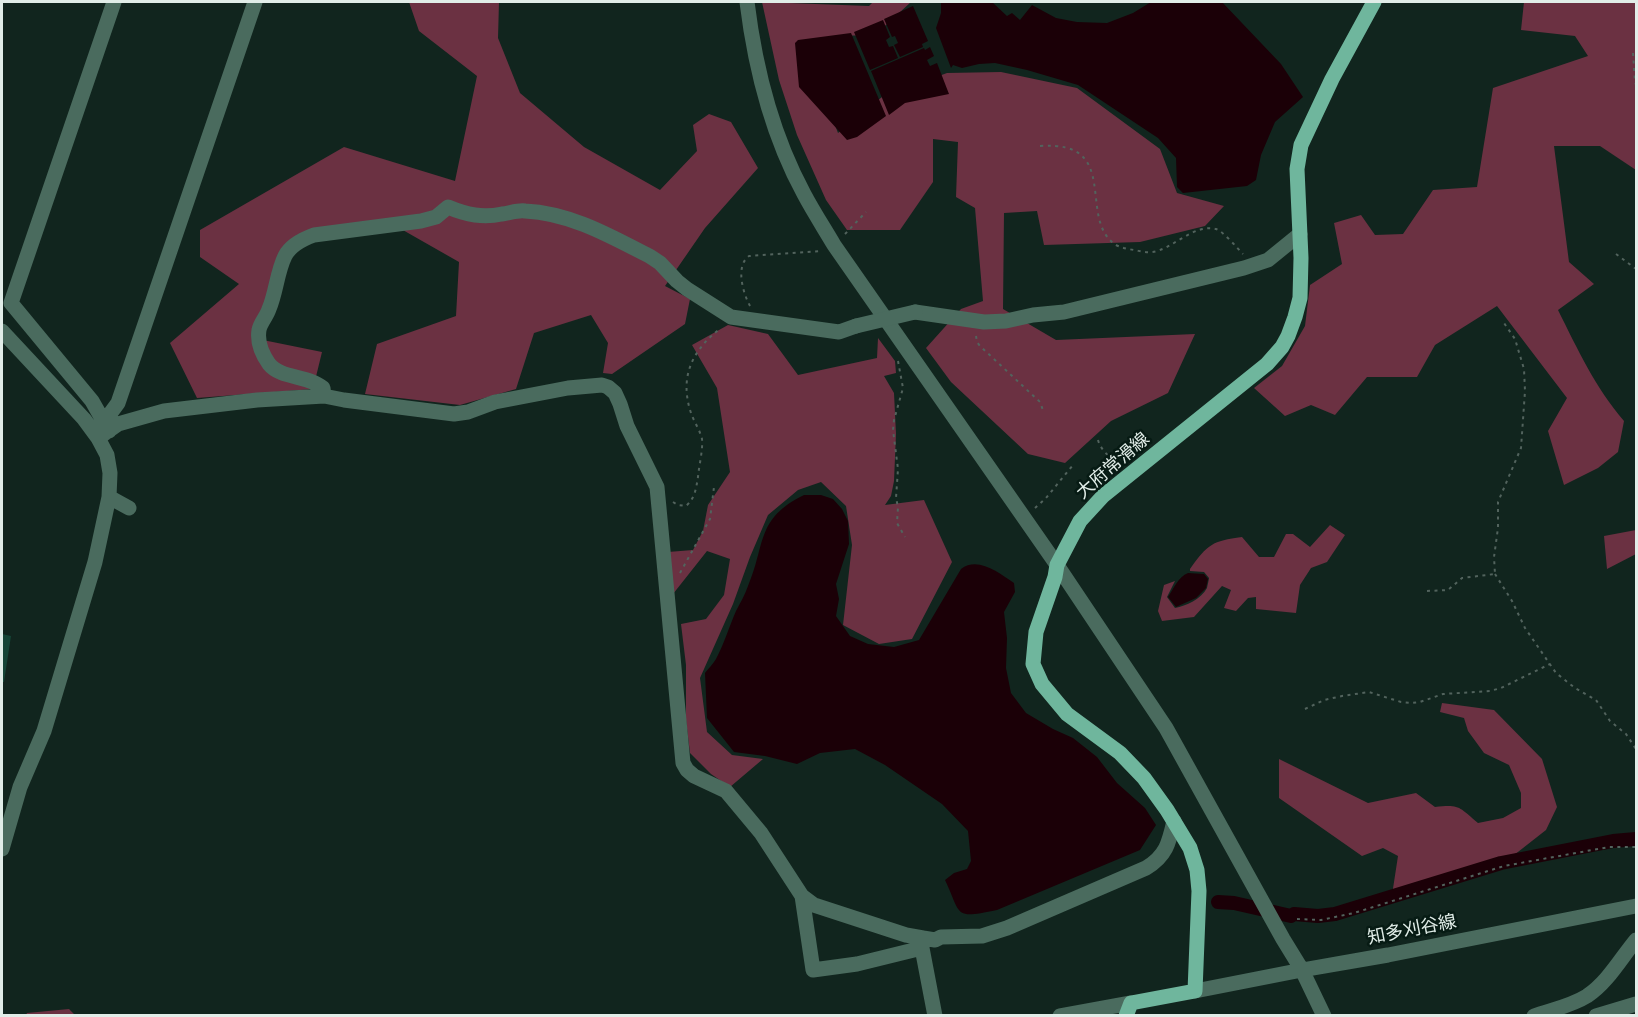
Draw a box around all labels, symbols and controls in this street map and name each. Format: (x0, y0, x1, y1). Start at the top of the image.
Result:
street label: 大府常滑線 (1072, 428, 1154, 504)
street label: 知多刈谷線 (1366, 911, 1458, 949)

